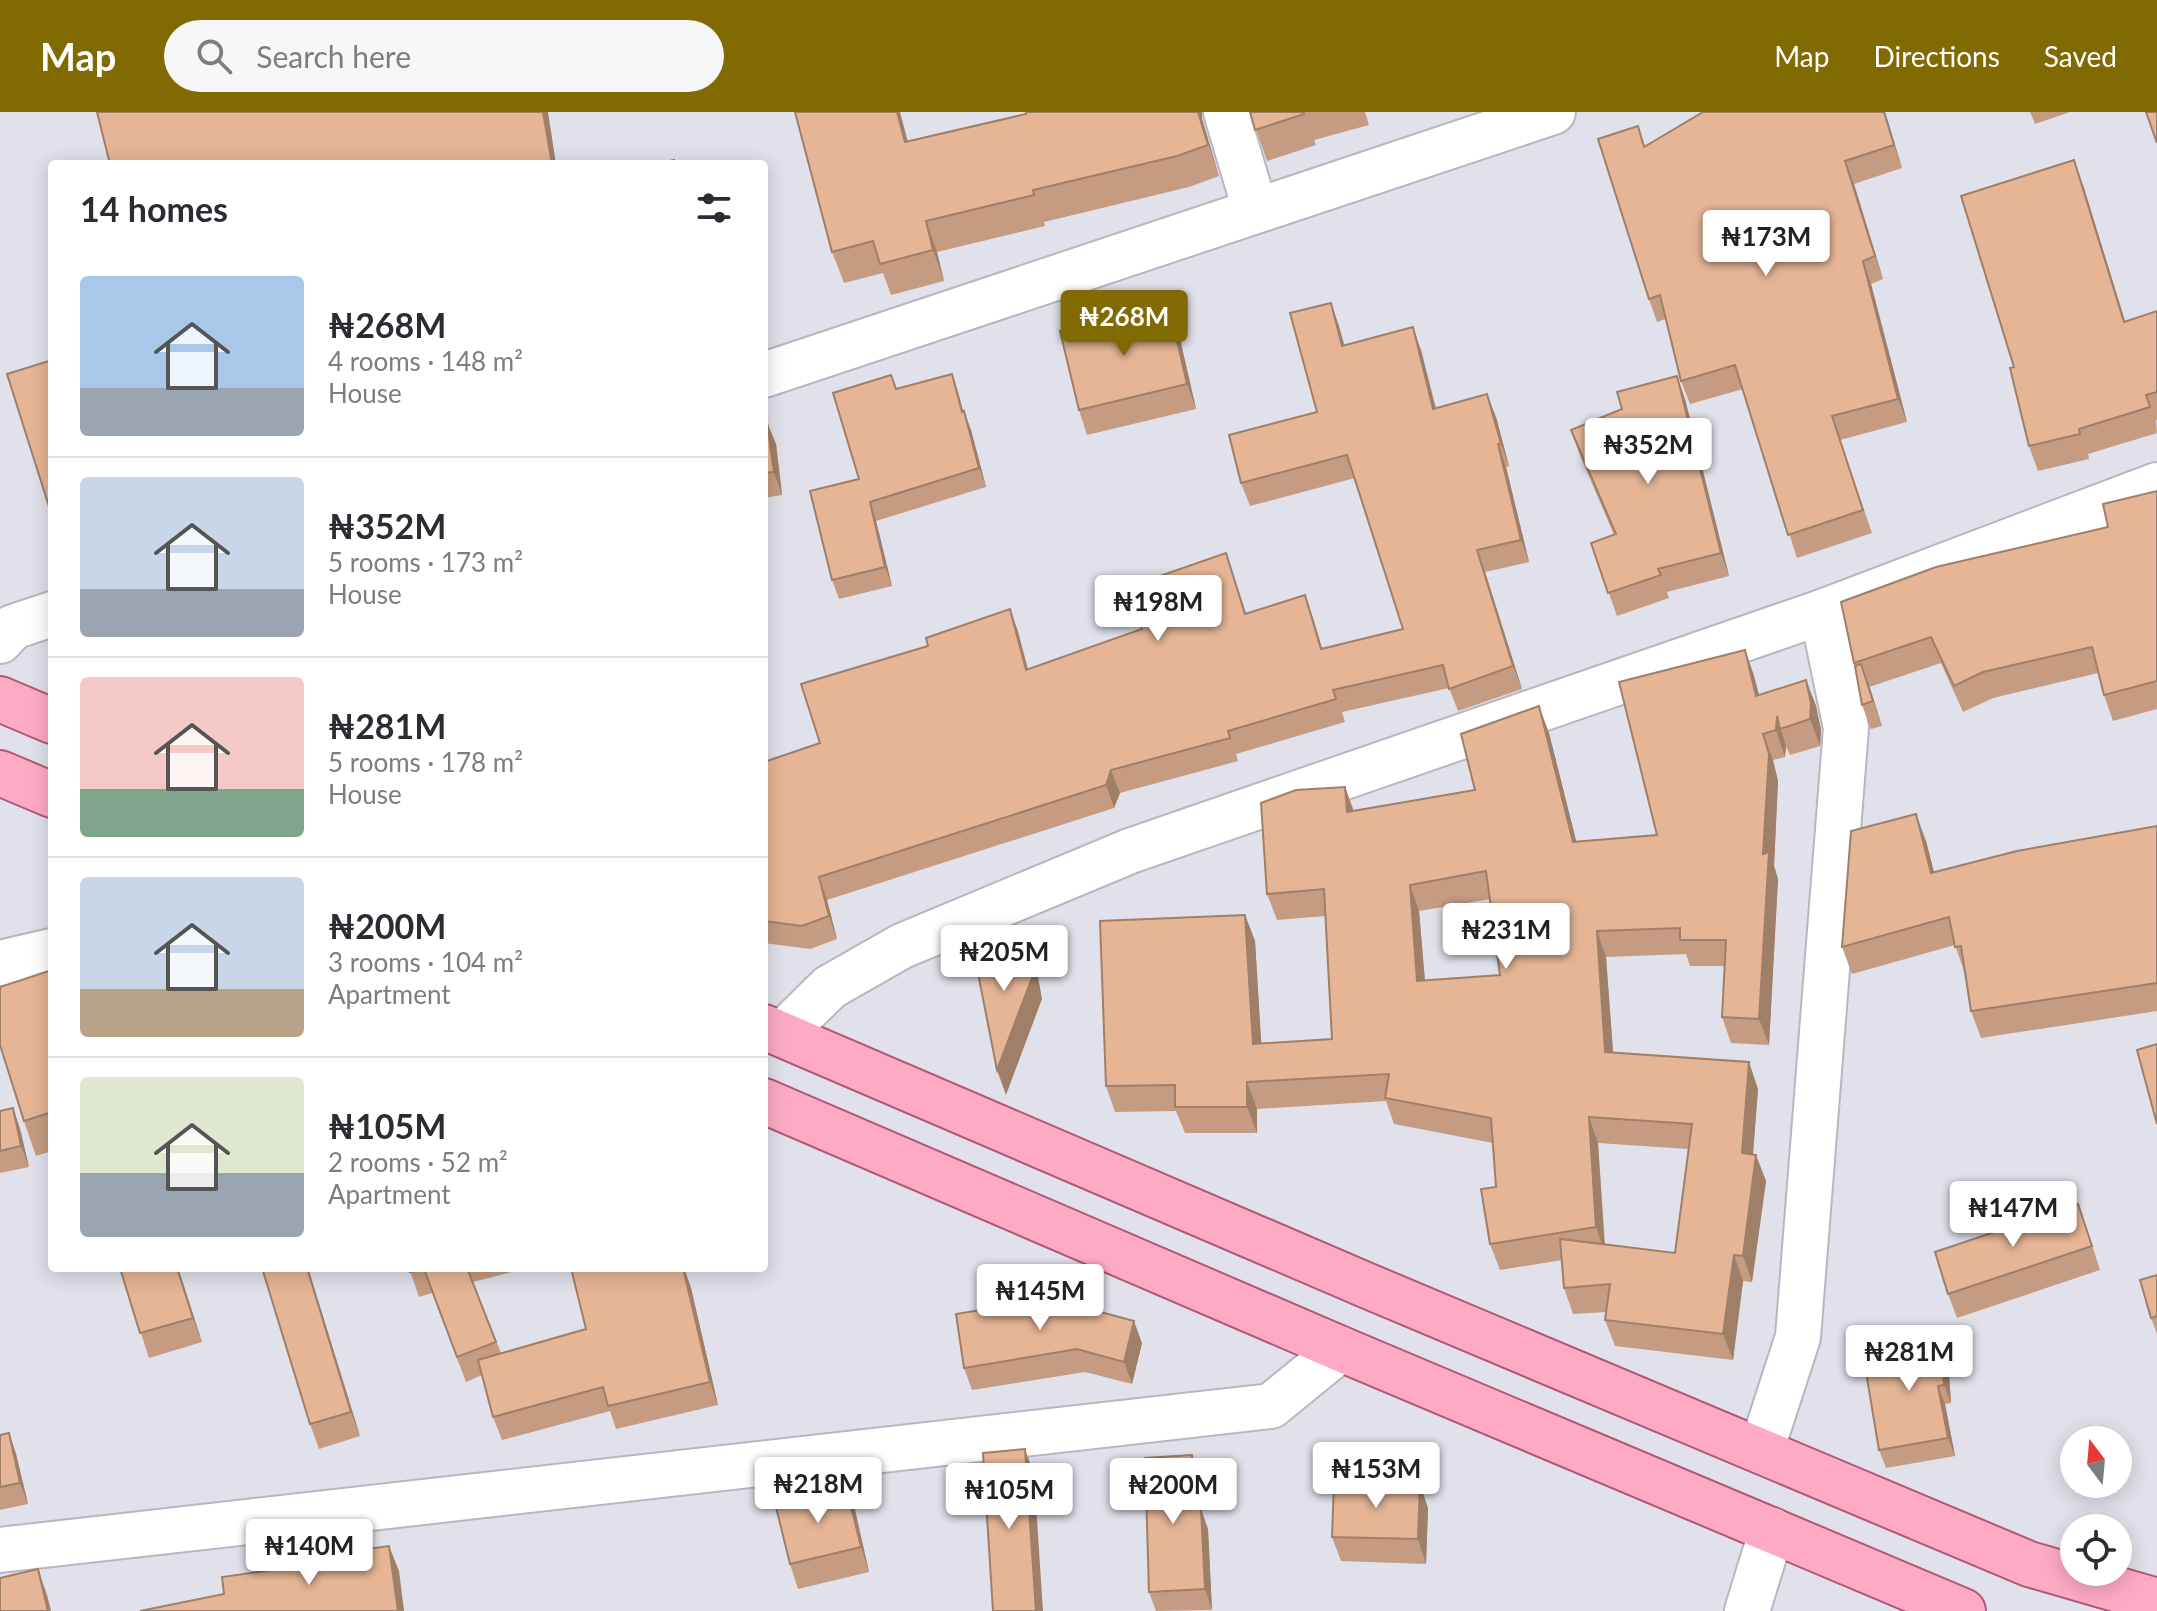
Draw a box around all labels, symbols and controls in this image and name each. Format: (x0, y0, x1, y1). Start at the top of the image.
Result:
search box (164, 20, 724, 92)
text: Map (40, 33, 116, 79)
icon: search (192, 34, 236, 78)
text: Search here (256, 38, 411, 74)
text: Map (1774, 39, 1829, 73)
text: Directions (1873, 39, 2000, 73)
text: Saved (2044, 39, 2117, 73)
icon: filters (692, 186, 736, 230)
text: 14 homes (80, 188, 228, 229)
pin: ₦173M (1710, 210, 1822, 278)
text: ₦173M (1721, 220, 1811, 252)
pin: ₦268M (1068, 290, 1180, 358)
text: ₦268M (1079, 300, 1169, 332)
text: ₦268M (328, 304, 446, 345)
icon: home (144, 308, 240, 404)
text: 4 rooms · 148 m² (328, 345, 523, 377)
text: House (328, 377, 402, 409)
pin: ₦352M (1592, 418, 1704, 486)
text: ₦352M (1603, 428, 1693, 460)
text: ₦352M (328, 505, 446, 546)
icon: home (144, 509, 240, 605)
text: 5 rooms · 173 m² (328, 546, 523, 578)
pin: ₦198M (1102, 575, 1214, 643)
text: House (328, 578, 402, 610)
text: ₦198M (1113, 585, 1203, 617)
text: ₦281M (328, 705, 446, 746)
icon: home (144, 709, 240, 805)
text: 5 rooms · 178 m² (328, 746, 523, 778)
text: House (328, 778, 402, 810)
pin: ₦231M (1450, 903, 1562, 971)
text: ₦200M (328, 905, 446, 946)
icon: home (144, 909, 240, 1005)
text: ₦231M (1461, 913, 1551, 945)
pin: ₦205M (948, 925, 1060, 993)
text: ₦205M (959, 935, 1049, 967)
text: 3 rooms · 104 m² (328, 946, 523, 978)
text: Apartment (328, 978, 451, 1010)
text: ₦105M (328, 1105, 446, 1146)
icon: home (144, 1109, 240, 1205)
text: 2 rooms · 52 m² (328, 1146, 508, 1178)
text: Apartment (328, 1178, 451, 1210)
pin: ₦147M (1957, 1181, 2069, 1249)
text: ₦147M (1968, 1191, 2058, 1223)
pin: ₦145M (984, 1264, 1096, 1332)
text: ₦145M (995, 1274, 1085, 1306)
pin: ₦281M (1853, 1325, 1965, 1393)
text: ₦281M (1864, 1335, 1954, 1367)
north arrow (2060, 1426, 2132, 1498)
map controls (2060, 1426, 2132, 1586)
pin: ₦153M (1320, 1442, 1432, 1510)
text: ₦153M (1331, 1452, 1421, 1484)
pin: ₦218M (762, 1457, 874, 1525)
pin: ₦200M (1117, 1458, 1229, 1526)
pin: ₦105M (953, 1463, 1065, 1531)
text: ₦218M (773, 1467, 863, 1499)
text: ₦200M (1128, 1468, 1218, 1500)
text: ₦105M (964, 1473, 1054, 1505)
button: locate (2060, 1514, 2132, 1586)
pin: ₦140M (253, 1519, 365, 1587)
text: ₦140M (264, 1529, 354, 1561)

